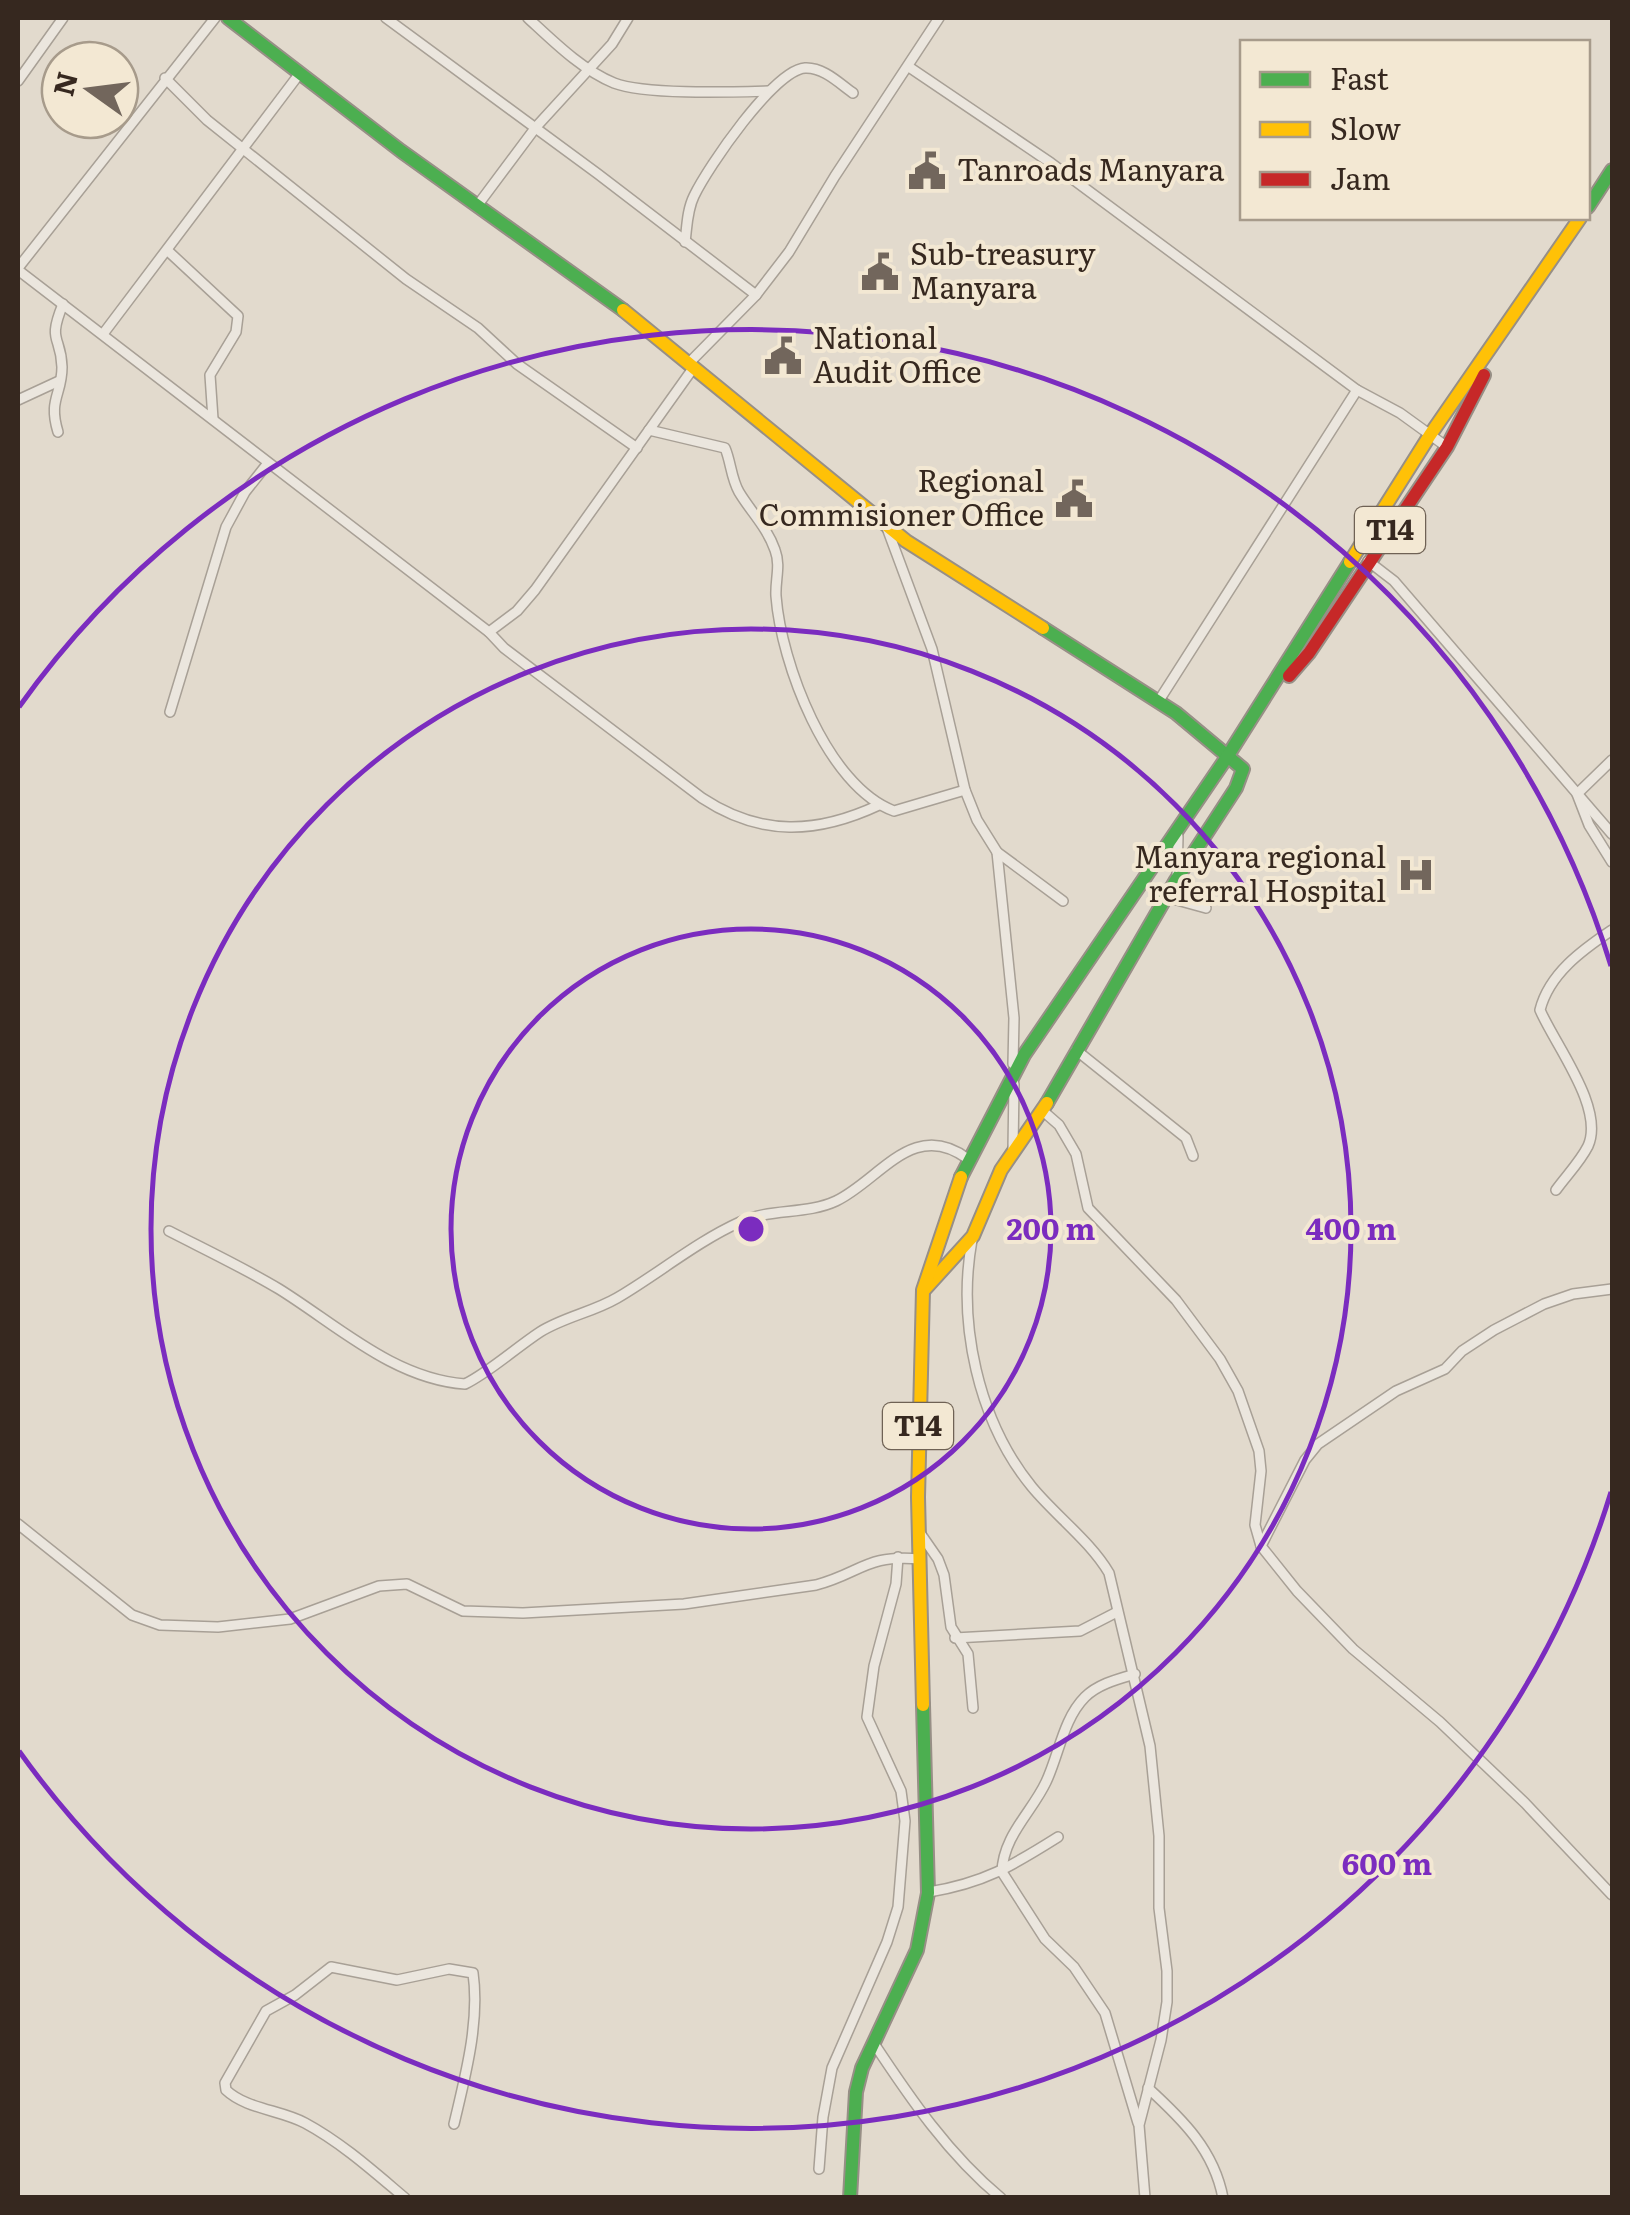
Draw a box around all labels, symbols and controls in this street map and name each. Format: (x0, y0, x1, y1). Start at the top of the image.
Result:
north arrow (40, 40, 140, 140)
legend (1240, 40, 1590, 220)
text: Fast (1330, 55, 1389, 99)
text: N (41, 67, 87, 100)
text: Slow (1330, 105, 1401, 149)
place label: Tanroads Manyara (957, 146, 1225, 190)
public building icon: Tanroads Manyara (906, 150, 948, 192)
text: Jam (1330, 155, 1390, 199)
place label: Sub-treasury Manyara (910, 230, 1096, 308)
public building icon: Sub-treasury Manyara (859, 251, 901, 293)
place label: National Audit Office (813, 314, 982, 392)
public building icon: National Audit Office (762, 335, 804, 377)
place label: Regional Commisioner Office (759, 457, 1044, 535)
public building icon: Regional Commisioner Office (1053, 478, 1095, 520)
road number: T14 (1355, 507, 1425, 553)
place label: Manyara regional referral Hospital (1134, 833, 1386, 911)
hospital icon: Manyara regional referral Hospital (1395, 854, 1437, 896)
text: 200 m (1007, 1205, 1096, 1249)
text: 400 m (1306, 1205, 1397, 1249)
centre of rings (733, 1211, 769, 1247)
road number: T14 (883, 1403, 953, 1449)
text: 600 m (1342, 1840, 1432, 1884)

